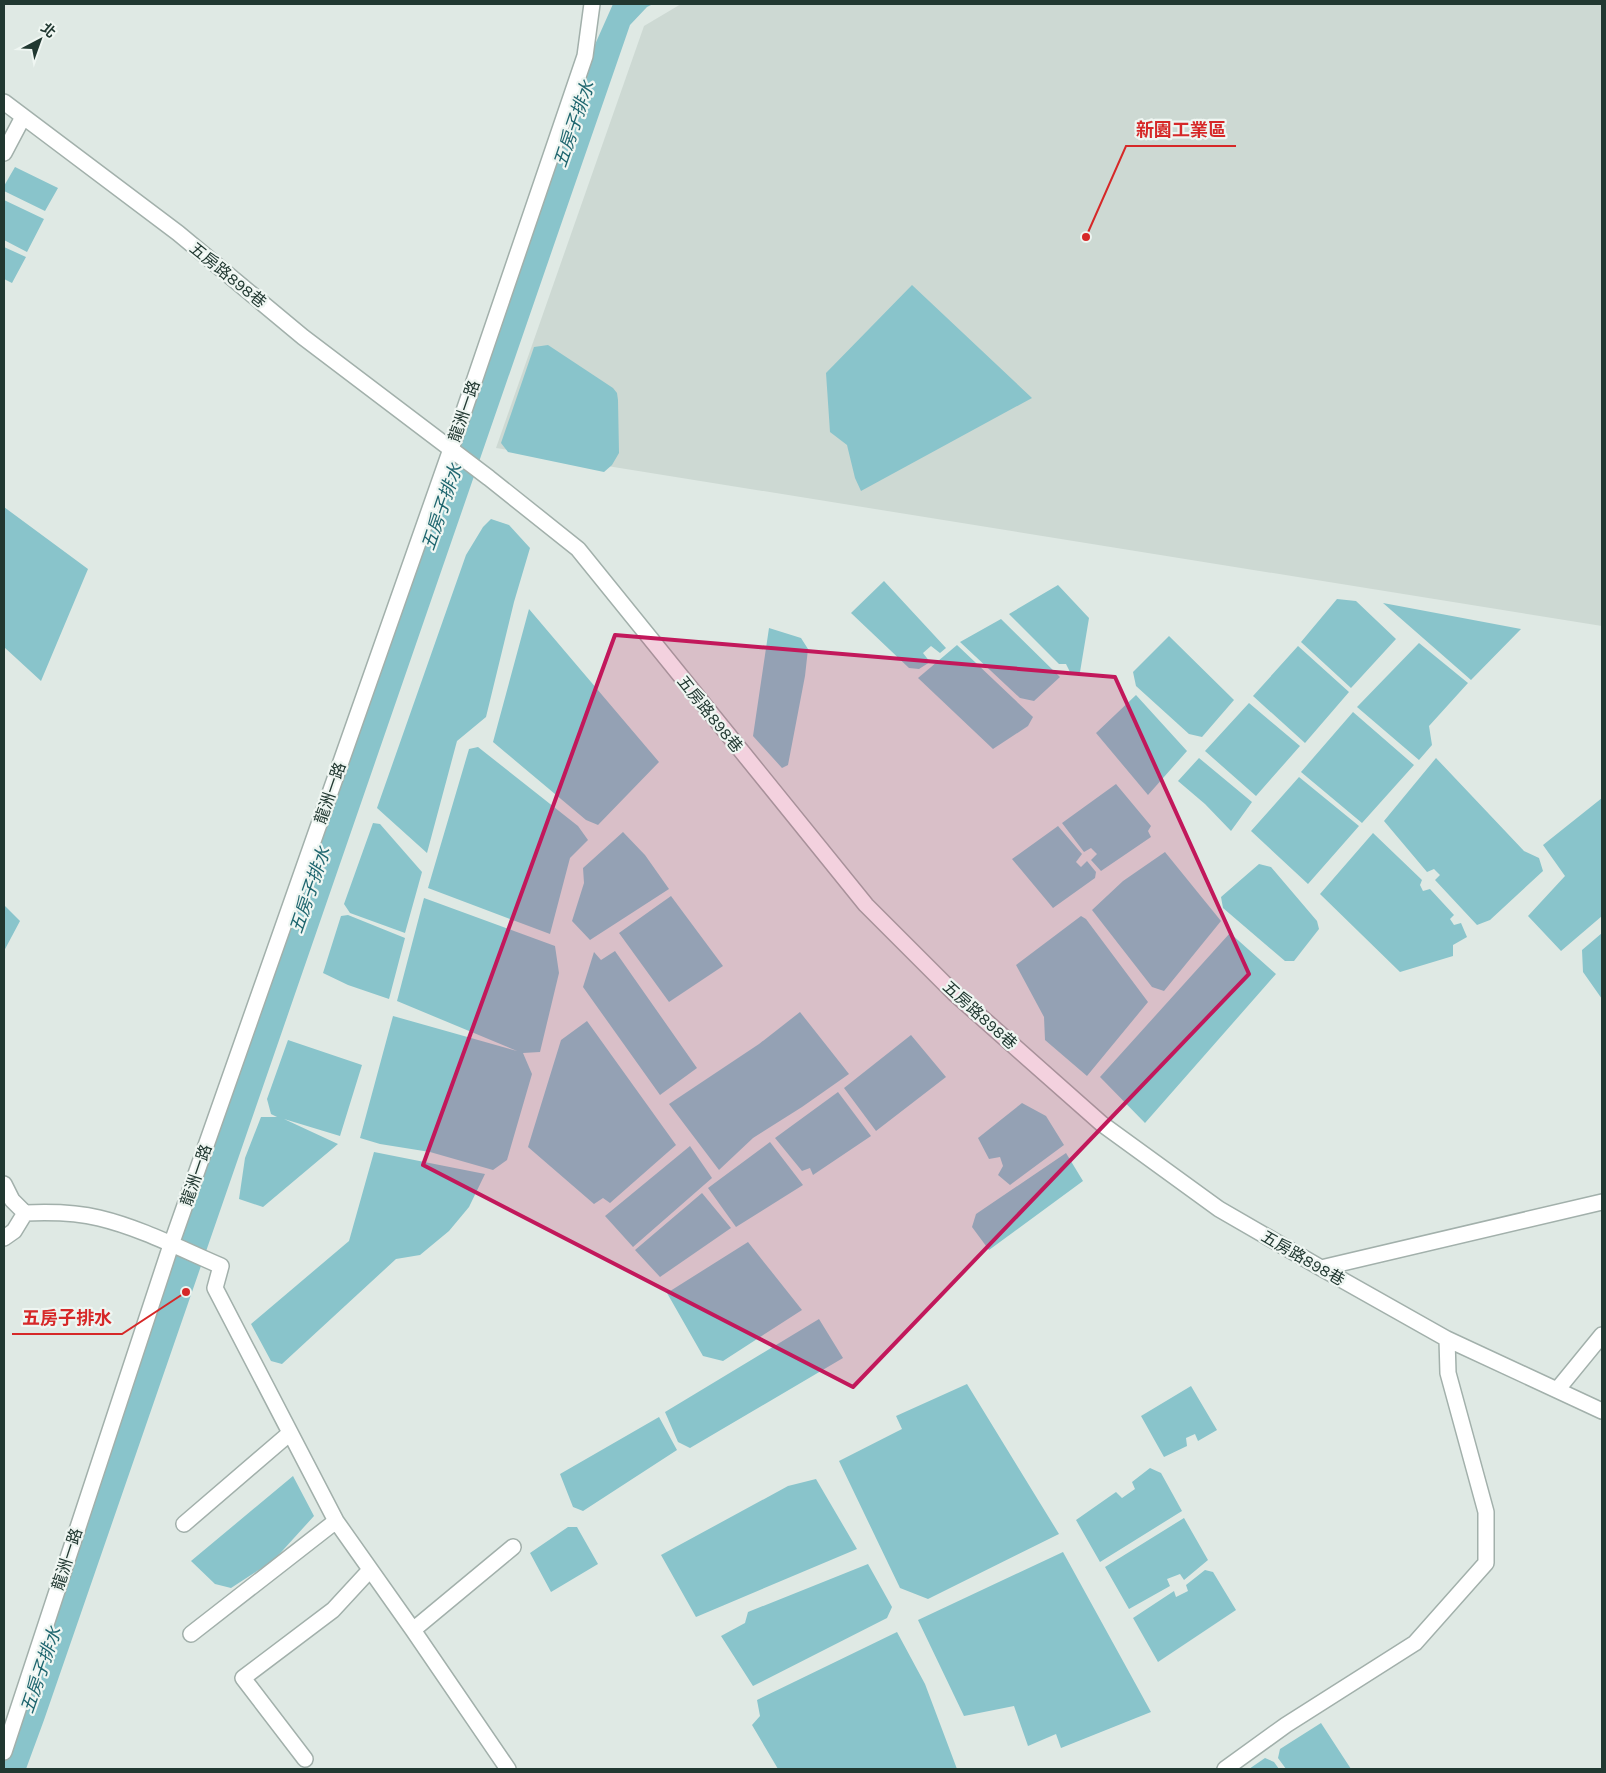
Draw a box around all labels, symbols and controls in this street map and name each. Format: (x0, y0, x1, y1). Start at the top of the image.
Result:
north arrow (15, 15, 65, 65)
text: 北 (37, 20, 59, 42)
water label: 五房子排水 (549, 77, 599, 170)
callout: 新園工業區 (1126, 113, 1236, 146)
text: 新園工業區 (1136, 119, 1226, 141)
street label: 五房路898巷 (186, 238, 270, 312)
street label: 龍洲一路 (445, 378, 483, 444)
water label: 五房子排水 (417, 460, 467, 553)
street label: 五房路898巷 (673, 672, 747, 756)
street label: 龍洲一路 (311, 760, 349, 826)
water label: 五房子排水 (285, 843, 335, 936)
street label: 五房路898巷 (939, 977, 1021, 1053)
street label: 龍洲一路 (177, 1142, 215, 1208)
street label: 五房路898巷 (1258, 1227, 1348, 1289)
callout: 五房子排水 (12, 1301, 122, 1334)
text: 五房子排水 (22, 1307, 112, 1329)
street label: 龍洲一路 (48, 1526, 86, 1592)
water label: 五房子排水 (16, 1623, 66, 1716)

